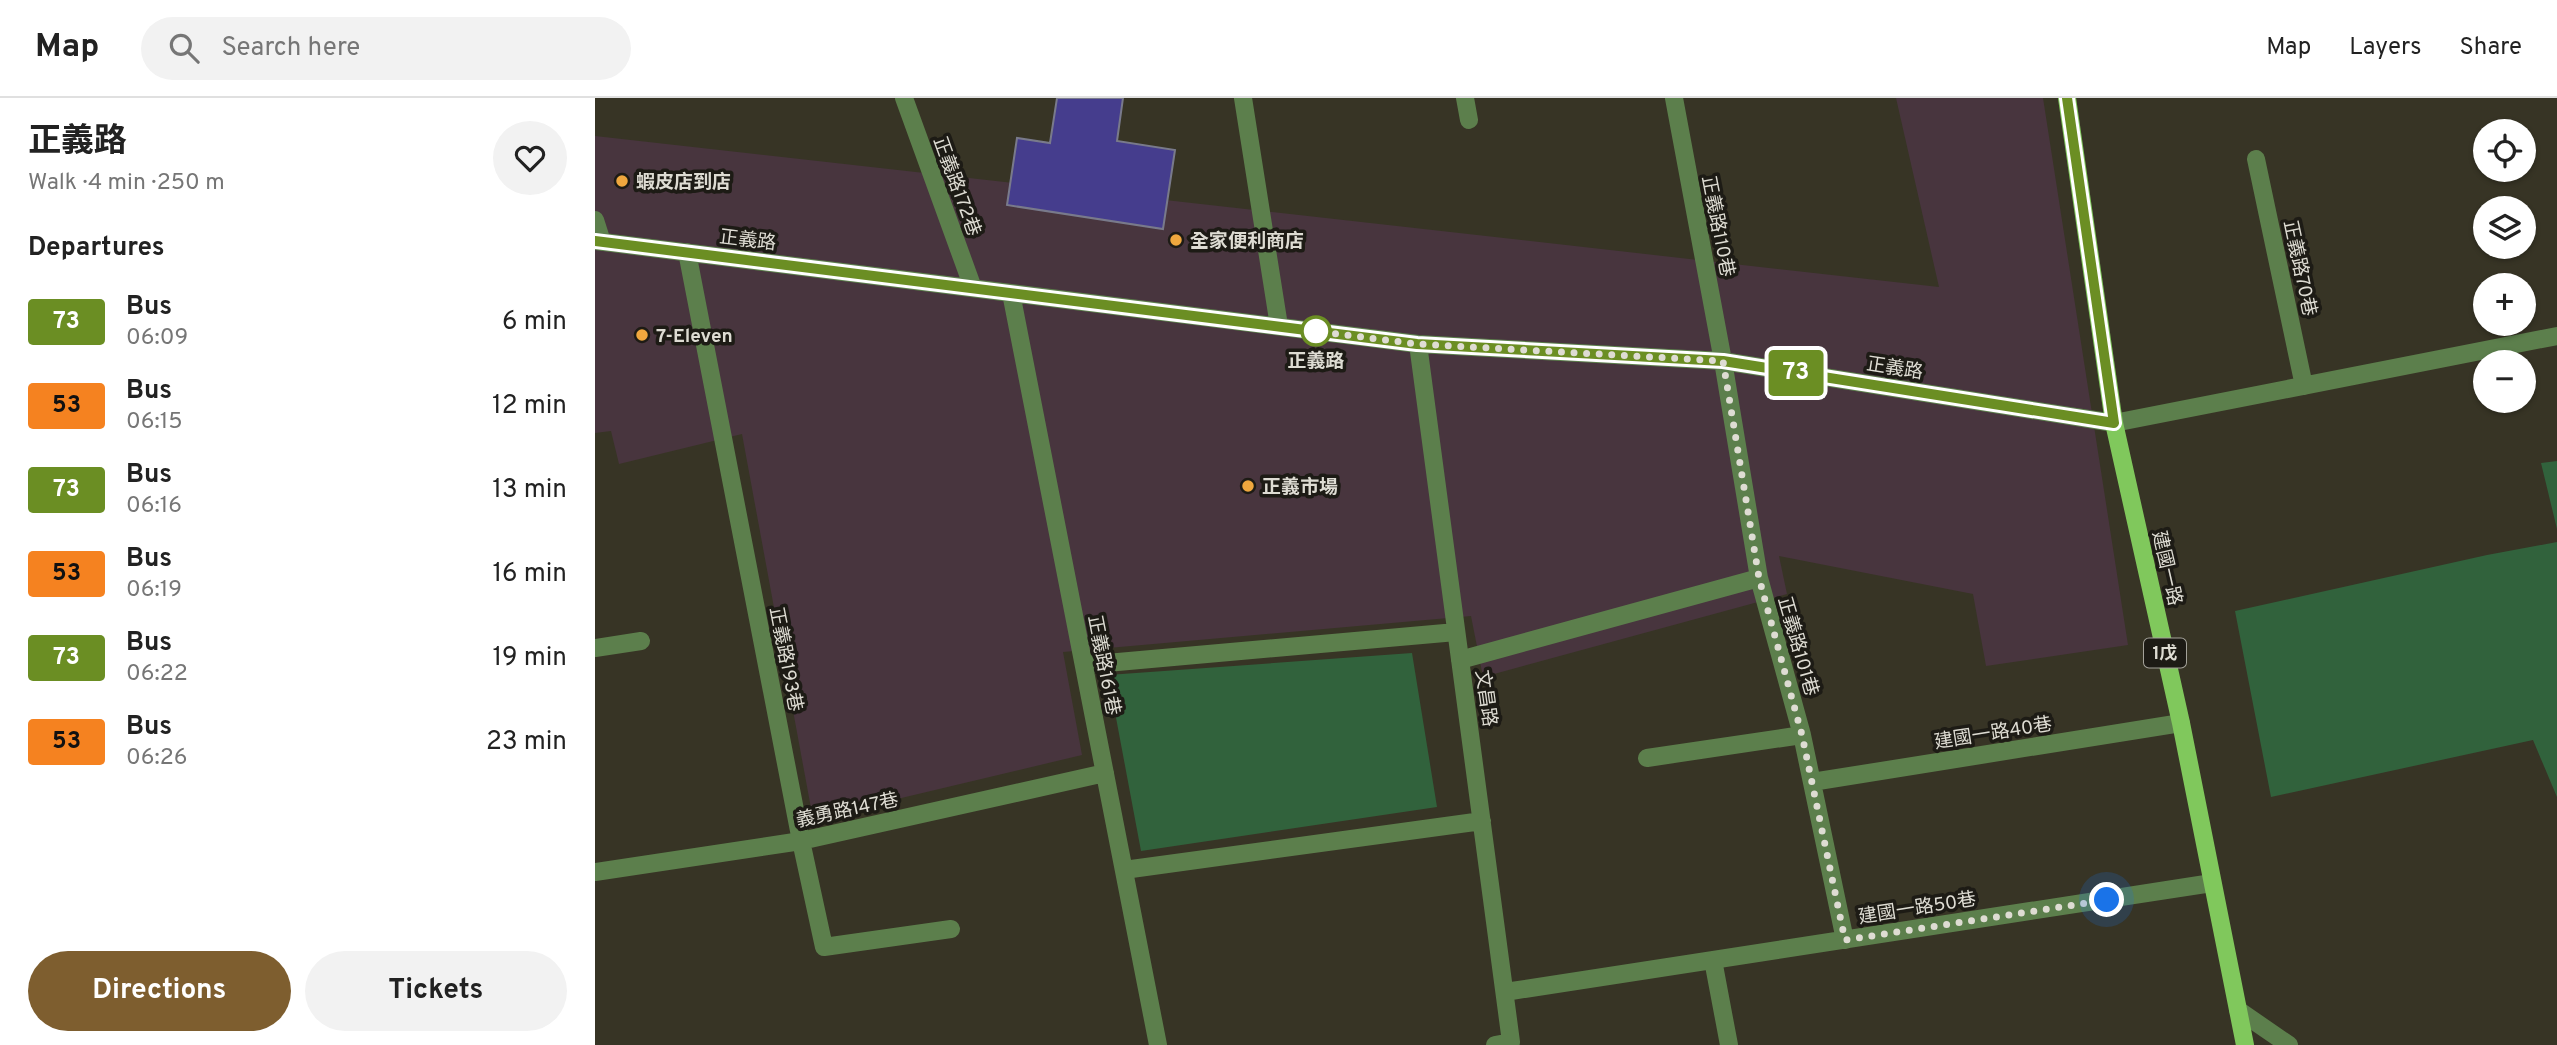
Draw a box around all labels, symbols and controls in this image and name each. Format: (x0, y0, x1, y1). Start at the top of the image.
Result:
search box (141, 17, 631, 80)
text: Map (35, 27, 99, 69)
icon: search (165, 29, 203, 67)
text: Search here (221, 32, 360, 65)
text: Map (2266, 33, 2311, 63)
text: Layers (2349, 33, 2421, 63)
text: Share (2459, 33, 2522, 63)
map controls (2473, 119, 2536, 413)
button: locate (2473, 119, 2536, 182)
button: heart (493, 121, 567, 195)
text: 正義路 (28, 122, 127, 164)
street label: 正義路172巷 (927, 134, 985, 240)
text: Walk · 4 min · 250 m (28, 169, 225, 198)
place label: 蝦皮店到店 (636, 171, 731, 195)
marker: 蝦皮店到店 (614, 173, 630, 189)
street label: 正義路110巷 (1695, 174, 1739, 279)
button: layers (2473, 196, 2536, 259)
street label: 正義路70巷 (2277, 218, 2321, 319)
street label: 正義路 (718, 226, 778, 256)
place label: 全家便利商店 (1190, 230, 1304, 254)
text: Departures (28, 232, 165, 265)
marker: 全家便利商店 (1168, 232, 1184, 248)
button: + (2473, 273, 2536, 336)
text: Bus (126, 291, 172, 324)
text: 6 min (502, 306, 567, 339)
text: 73 (53, 307, 80, 337)
marker: 正義路 (1301, 316, 1331, 346)
text: 06:09 (126, 324, 188, 353)
place label: 7-Eleven (656, 325, 733, 349)
marker: 7-Eleven (634, 327, 650, 343)
place label: 正義路 (1287, 350, 1345, 374)
line badge: 73 (1765, 350, 1827, 396)
button: − (2473, 350, 2536, 413)
street label: 正義路 (1865, 353, 1925, 385)
text: 73 (1783, 358, 1809, 388)
text: Bus (126, 375, 172, 408)
text: 12 min (492, 390, 567, 423)
text: 53 (52, 391, 81, 421)
text: 06:15 (126, 408, 183, 437)
text: Bus (126, 459, 172, 492)
text: 13 min (492, 474, 567, 507)
text: 73 (53, 475, 80, 505)
place label: 正義市場 (1262, 476, 1338, 500)
marker: 正義市場 (1240, 478, 1256, 494)
text: 06:16 (126, 492, 182, 521)
street label: 建國一路 (2146, 529, 2186, 608)
text: Bus (126, 543, 172, 576)
text: 16 min (492, 558, 567, 591)
text: 53 (52, 559, 81, 589)
text: 06:19 (126, 576, 182, 605)
street label: 正義路101巷 (1771, 594, 1823, 699)
street label: 正義路193巷 (763, 605, 807, 714)
street label: 正義路161巷 (1082, 613, 1125, 718)
text: Bus (126, 627, 172, 660)
road number: 1戊 (2144, 638, 2186, 668)
text: 19 min (492, 642, 567, 675)
text: 73 (53, 643, 80, 673)
text: 06:22 (126, 660, 188, 689)
street label: 文昌路 (1469, 668, 1501, 728)
text: Bus (126, 711, 172, 744)
street label: 建國一路40巷 (1933, 713, 2054, 755)
text: 23 min (486, 726, 567, 759)
text: 53 (52, 727, 81, 757)
text: 06:26 (126, 744, 187, 773)
street label: 義勇路147巷 (794, 788, 901, 834)
your location (2089, 882, 2124, 917)
street label: 建國一路50巷 (1857, 888, 1978, 930)
button: Directions (28, 951, 291, 1031)
button: Tickets (305, 951, 567, 1031)

